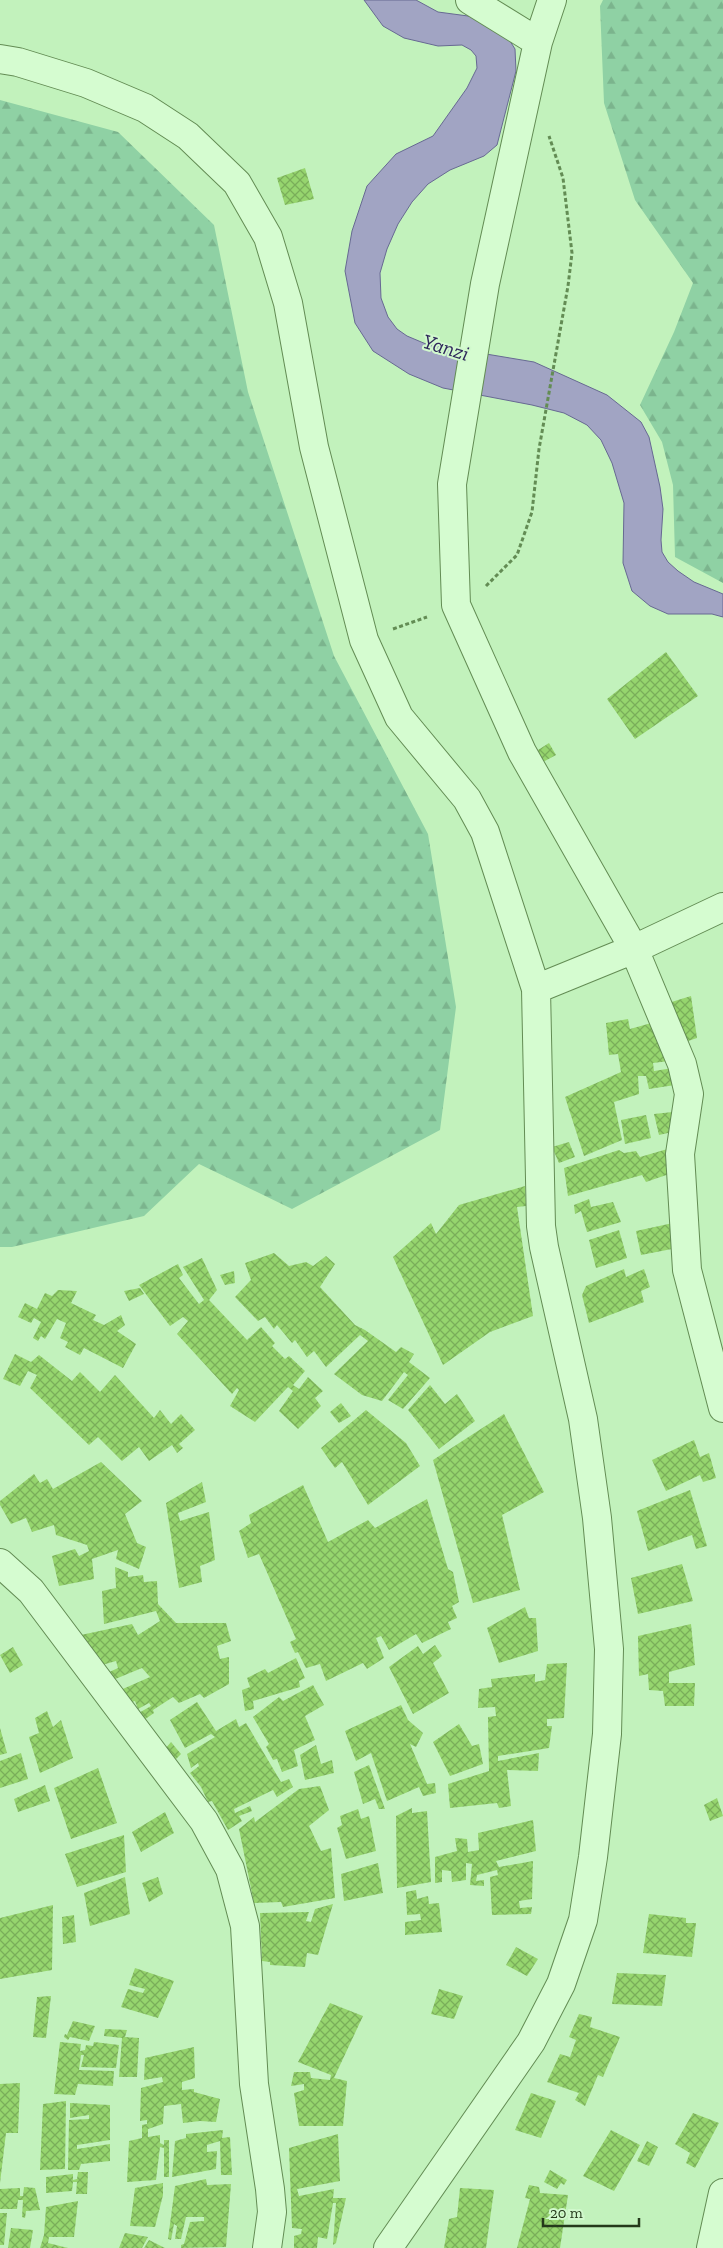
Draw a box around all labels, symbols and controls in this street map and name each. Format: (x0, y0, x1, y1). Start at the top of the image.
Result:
water label: Yanzi (420, 328, 472, 366)
scale bar (543, 2196, 639, 2228)
text: 20 m (550, 2204, 583, 2222)

